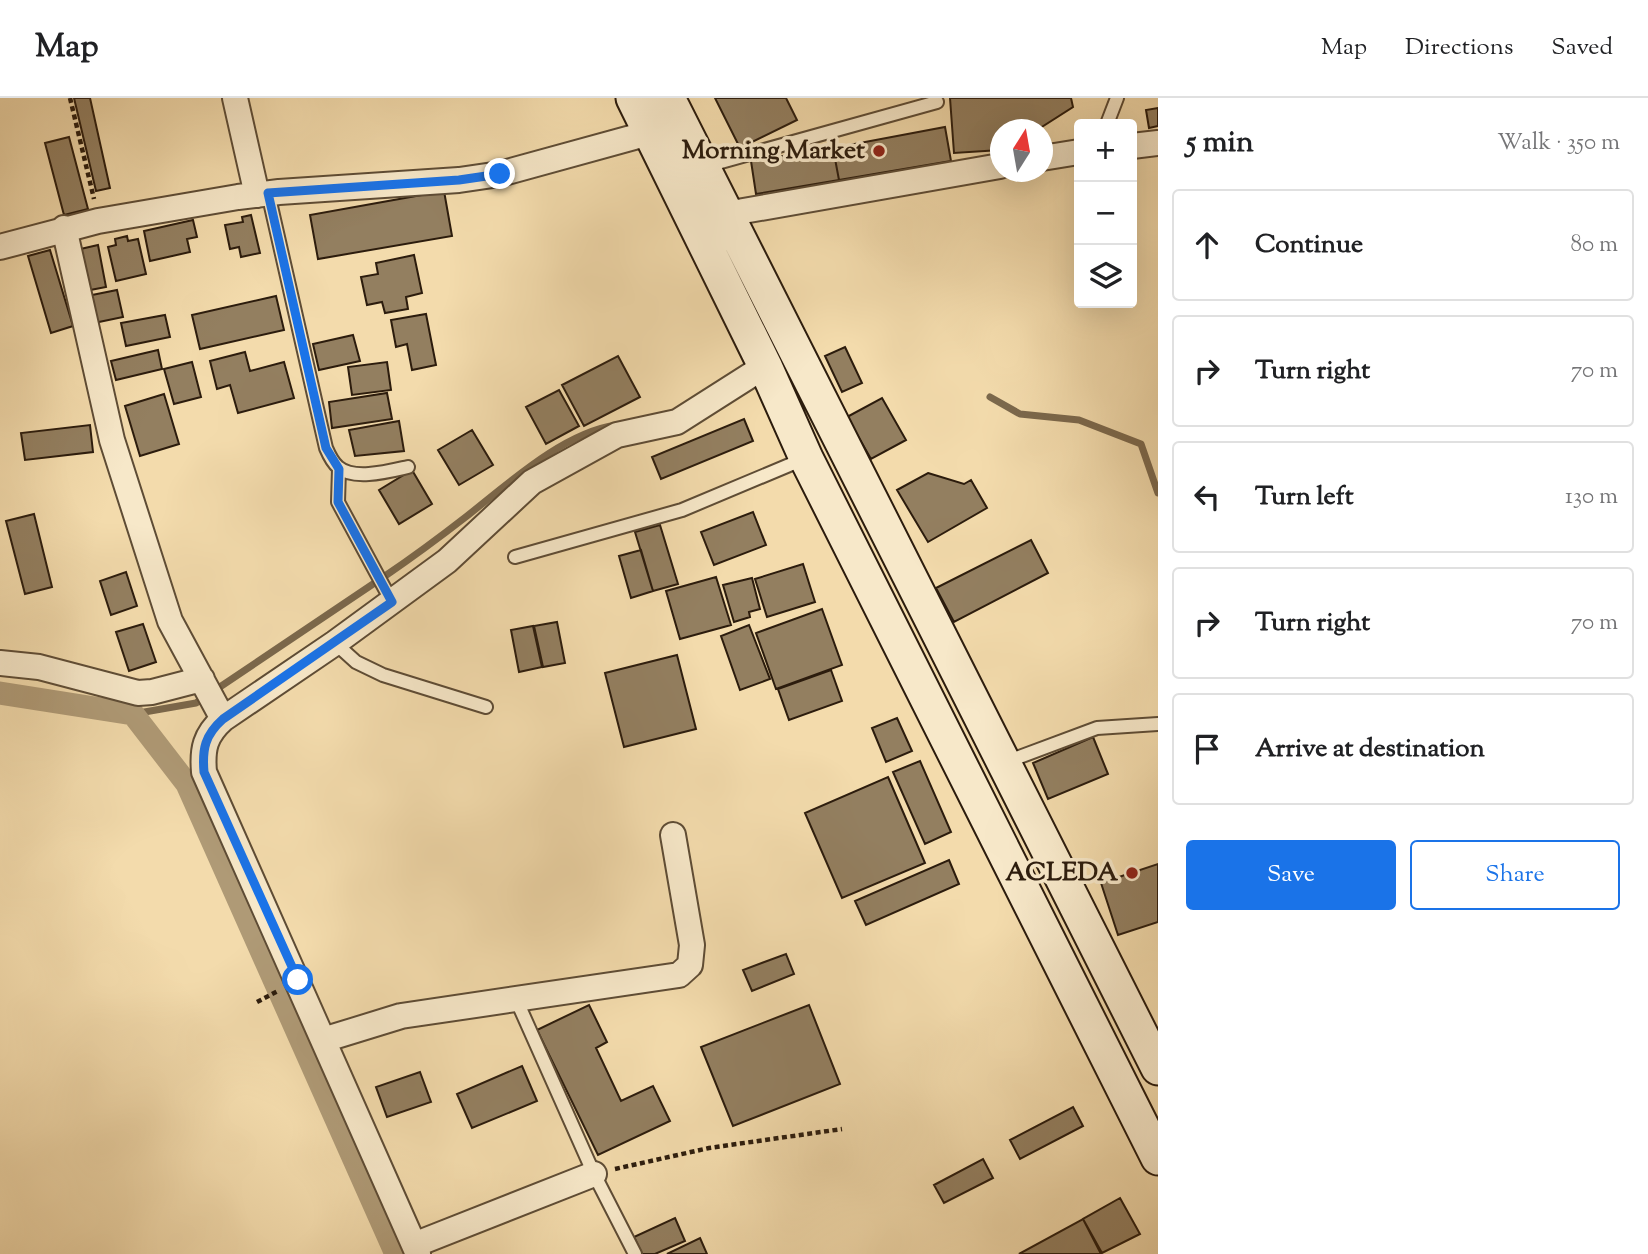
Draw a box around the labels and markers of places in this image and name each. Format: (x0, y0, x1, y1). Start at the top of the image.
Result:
place label: Morning Market (682, 133, 865, 170)
marker: Morning Market (871, 143, 887, 159)
place label: ACLEDA (1005, 855, 1119, 892)
marker: ACLEDA (1124, 865, 1140, 881)

